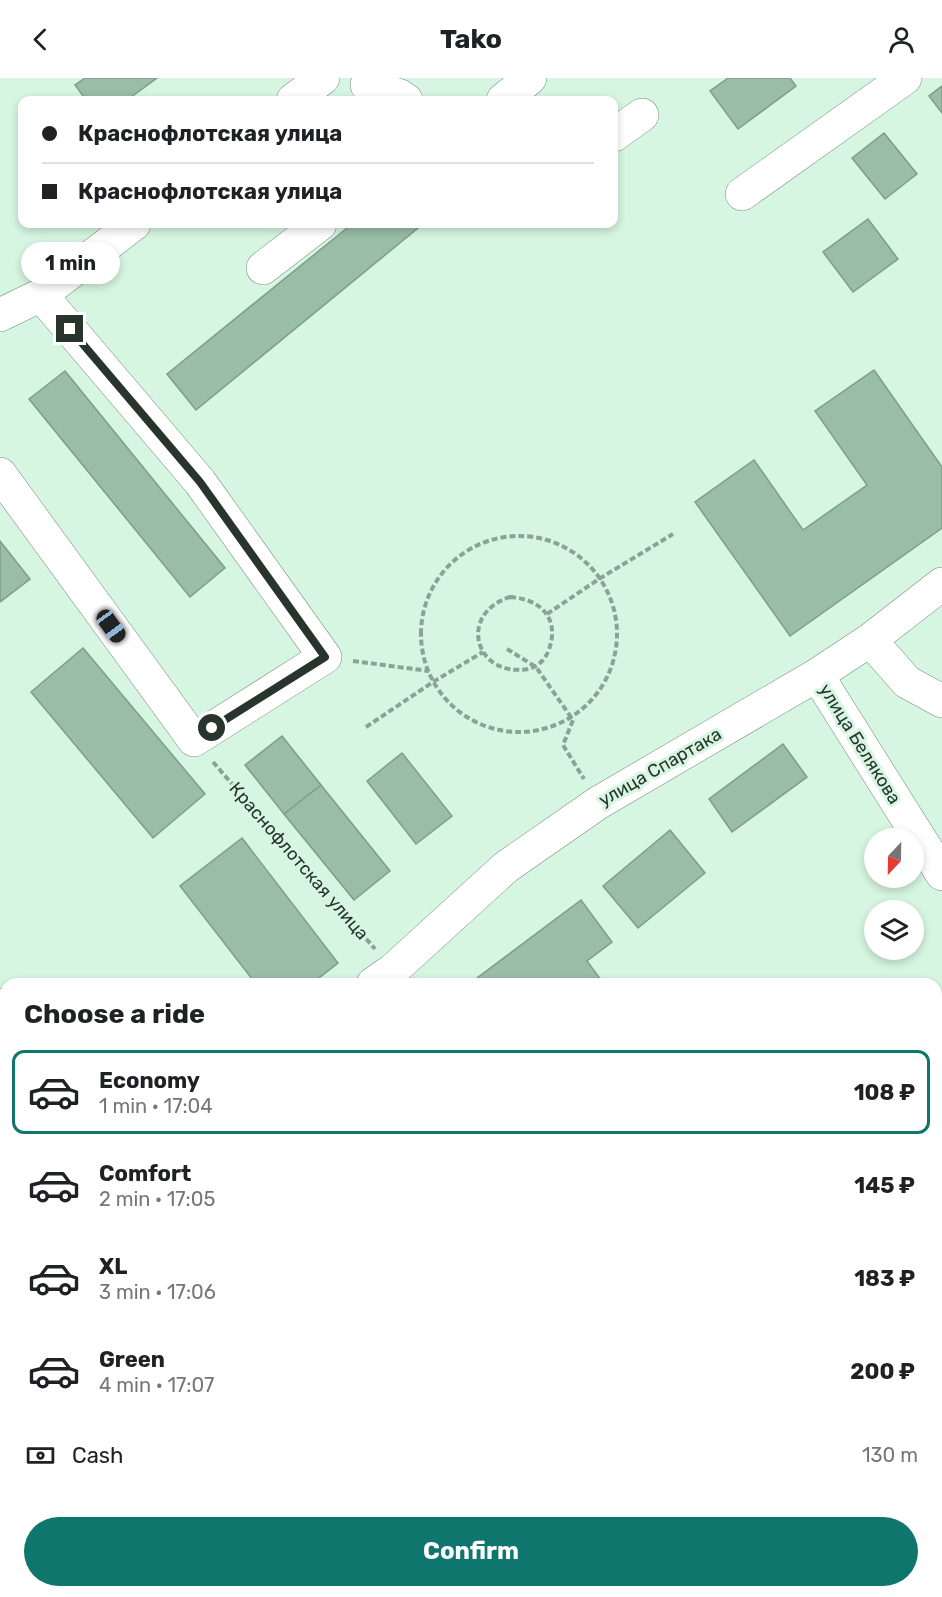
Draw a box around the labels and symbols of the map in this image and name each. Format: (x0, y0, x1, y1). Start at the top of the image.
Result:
callout: 1 min (20, 242, 119, 284)
route end (56, 315, 83, 342)
car (93, 606, 129, 646)
street label: улица Белякова (814, 680, 906, 808)
route start (198, 714, 225, 741)
street label: улица Спартака (595, 723, 725, 811)
street label: Краснофлотская улица (225, 778, 373, 944)
north arrow (864, 828, 924, 888)

